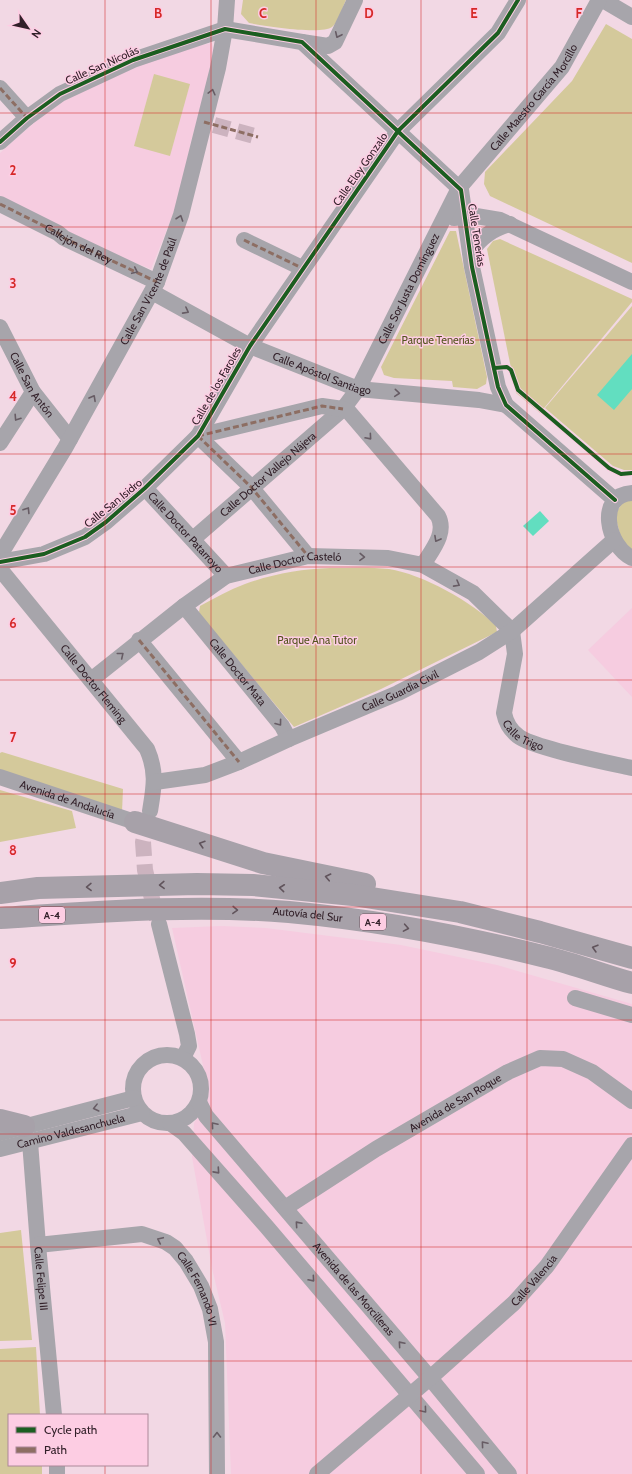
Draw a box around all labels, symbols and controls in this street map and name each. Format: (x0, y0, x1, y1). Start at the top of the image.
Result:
text: B (154, 5, 162, 21)
text: C (259, 5, 267, 21)
text: D (364, 5, 374, 21)
text: E (470, 5, 478, 21)
text: F (576, 5, 583, 21)
north arrow (8, 8, 48, 48)
text: N (28, 26, 44, 41)
one-way arrow (335, 31, 343, 39)
street label: Calle Maestro García Morcillo (487, 41, 580, 154)
street label: Calle San Nicolás (63, 42, 141, 87)
one-way arrow (207, 89, 216, 96)
street label: Calle Eloy Gonzalo (329, 130, 391, 208)
text: 2 (10, 162, 17, 178)
street label: Calle Tenerías (465, 203, 489, 268)
one-way arrow (175, 215, 183, 222)
street label: Callejón del Rey (42, 220, 115, 267)
street label: Calle Sor Justa Domínguez (375, 231, 442, 346)
street label: Calle San Vicente de Paúl (117, 235, 180, 347)
one-way arrow (130, 266, 138, 274)
text: 3 (9, 275, 17, 291)
one-way arrow (182, 306, 189, 314)
park label: Parque Tenerías (402, 333, 475, 347)
street label: Calle de los Faroles (188, 344, 244, 427)
street label: Calle San Antón (7, 349, 57, 420)
street label: Calle Apóstol Santiago (271, 349, 372, 397)
text: 4 (9, 388, 17, 404)
one-way arrow (394, 388, 400, 397)
one-way arrow (89, 395, 96, 402)
one-way arrow (14, 414, 22, 421)
street label: Calle Doctor Vallejo Nájera (217, 428, 319, 520)
one-way arrow (365, 432, 372, 439)
street label: Calle San Isidro (81, 475, 145, 531)
street label: Calle Doctor Patarroyo (145, 489, 226, 575)
text: 5 (10, 502, 17, 518)
one-way arrow (22, 507, 30, 514)
one-way arrow (435, 535, 442, 543)
street label: Calle Doctor Casteló (247, 549, 342, 577)
one-way arrow (359, 553, 365, 561)
one-way arrow (453, 580, 460, 587)
text: 6 (9, 615, 17, 631)
park label: Parque Ana Tutor (277, 633, 357, 647)
street label: Calle Doctor Mata (206, 635, 270, 709)
street label: Calle Doctor Fleming (57, 641, 130, 726)
one-way arrow (117, 653, 124, 660)
street label: Calle Guardia Civil (360, 667, 441, 715)
street label: Calle Trigo (500, 717, 545, 753)
one-way arrow (274, 719, 282, 726)
text: 7 (10, 729, 17, 745)
street label: Avenida de Andalucía (18, 777, 117, 822)
one-way arrow (199, 840, 206, 849)
text: 8 (9, 842, 17, 858)
one-way arrow (325, 873, 331, 881)
one-way arrow (159, 881, 165, 889)
one-way arrow (86, 883, 92, 891)
one-way arrow (279, 884, 285, 893)
street label: Autovía del Sur (272, 904, 344, 925)
one-way arrow (232, 906, 238, 914)
road number: A-4 (39, 907, 65, 923)
road number: A-4 (360, 914, 386, 930)
one-way arrow (403, 923, 409, 932)
one-way arrow (591, 944, 598, 952)
text: 9 (9, 955, 17, 971)
street label: Avenida de San Roque (406, 1070, 504, 1135)
one-way arrow (93, 1103, 100, 1112)
street label: Camino Valdesanchuela (15, 1110, 127, 1151)
one-way arrow (211, 1123, 218, 1130)
one-way arrow (213, 1166, 220, 1173)
one-way arrow (296, 1222, 303, 1229)
one-way arrow (157, 1237, 165, 1245)
street label: Avenida de las Morcilleras (310, 1239, 398, 1339)
street label: Calle Felipe III (31, 1246, 51, 1311)
street label: Calle Fernando VI (174, 1248, 220, 1327)
street label: Calle Valencia (508, 1251, 560, 1309)
one-way arrow (307, 1275, 314, 1282)
one-way arrow (399, 1342, 406, 1349)
one-way arrow (419, 1405, 426, 1413)
legend (8, 1414, 148, 1466)
text: Cycle path (44, 1422, 97, 1437)
one-way arrow (213, 1432, 221, 1438)
one-way arrow (482, 1441, 489, 1449)
text: Path (44, 1442, 67, 1457)

